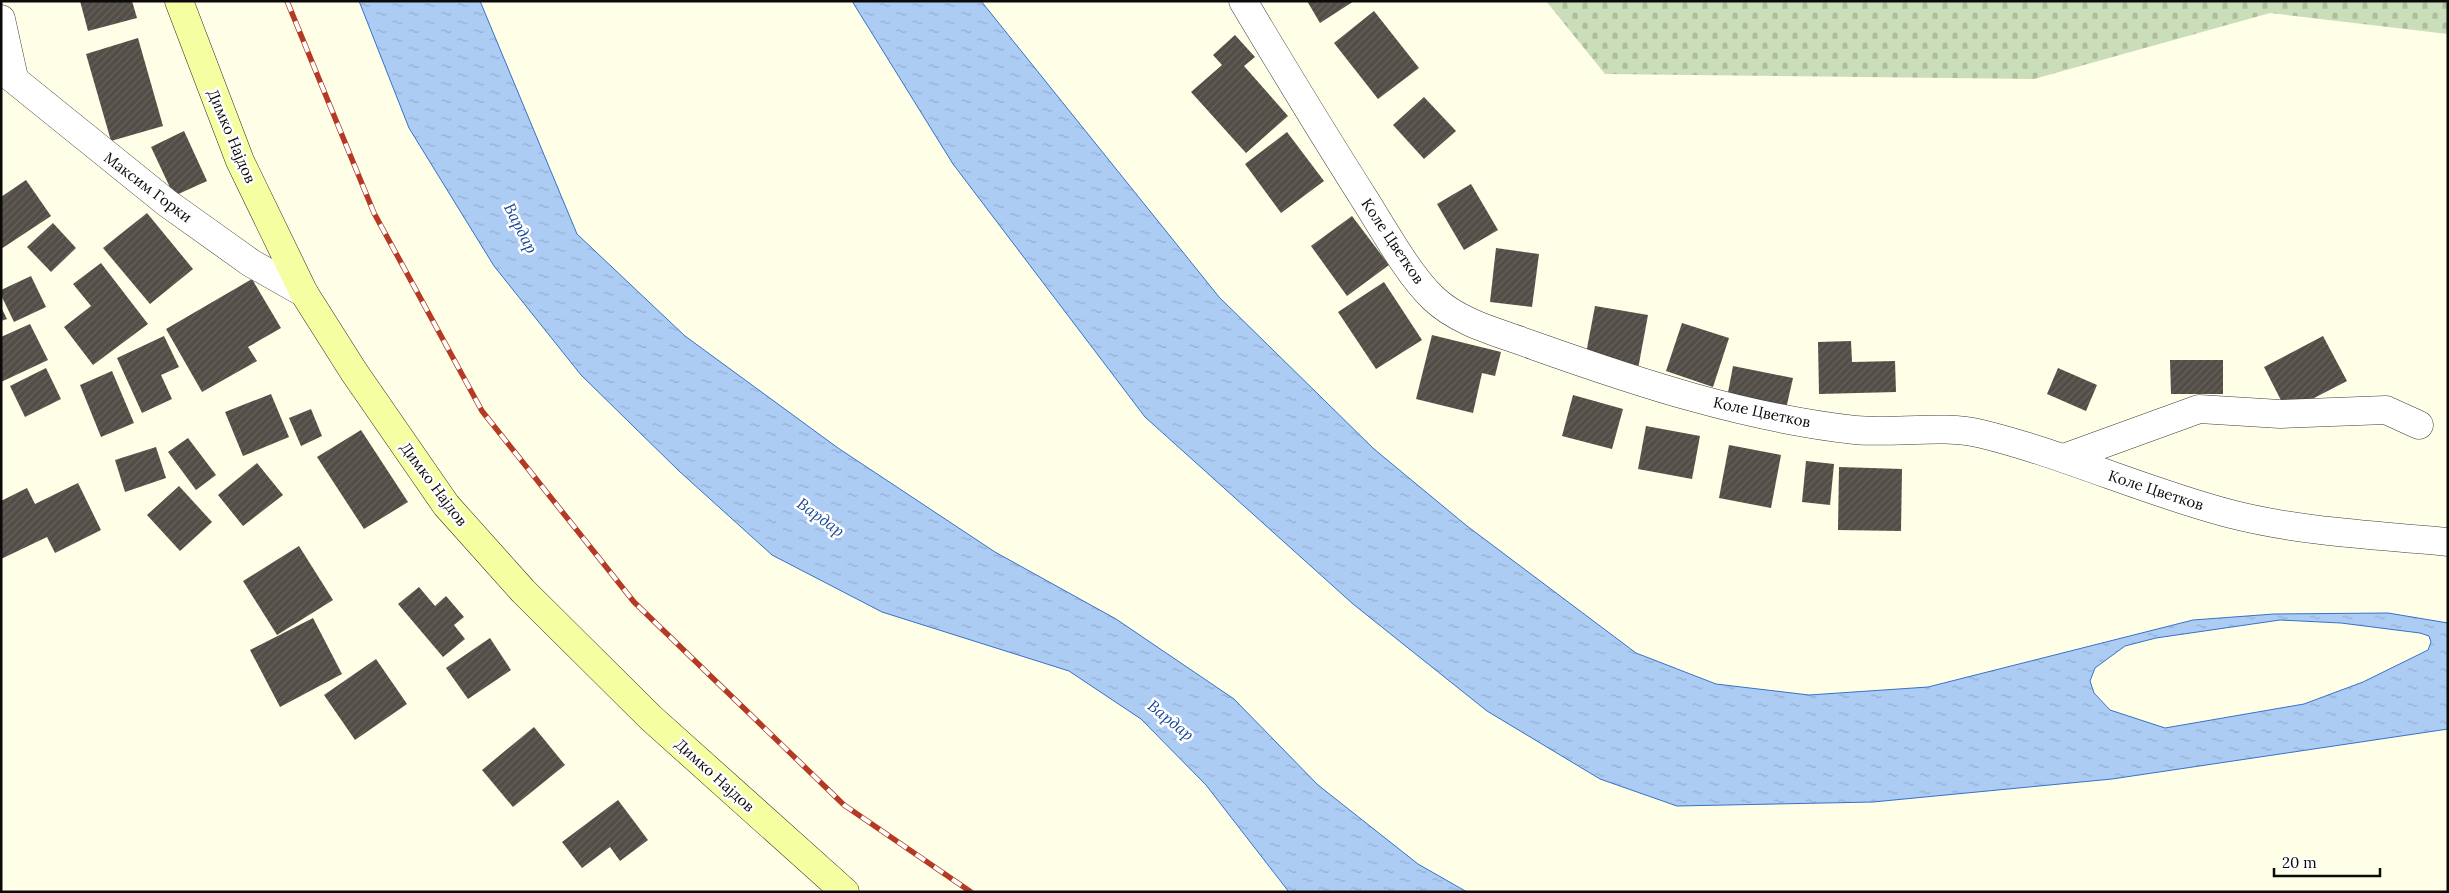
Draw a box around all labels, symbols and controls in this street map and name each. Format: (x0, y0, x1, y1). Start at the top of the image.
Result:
street label: Димко Најдов (204, 86, 260, 186)
street label: Максим Горки (100, 148, 196, 226)
street label: Коле Цветков (1357, 195, 1429, 287)
water label: Вардар (500, 200, 542, 256)
street label: Коле Цветков (1712, 392, 1813, 432)
street label: Димко Најдов (396, 438, 472, 530)
street label: Коле Цветков (2106, 466, 2206, 514)
water label: Вардар (793, 493, 849, 541)
water label: Вардар (1144, 695, 1198, 745)
street label: Димко Најдов (671, 734, 759, 816)
scale bar (2274, 846, 2380, 878)
text: 20 m (2282, 853, 2317, 872)

